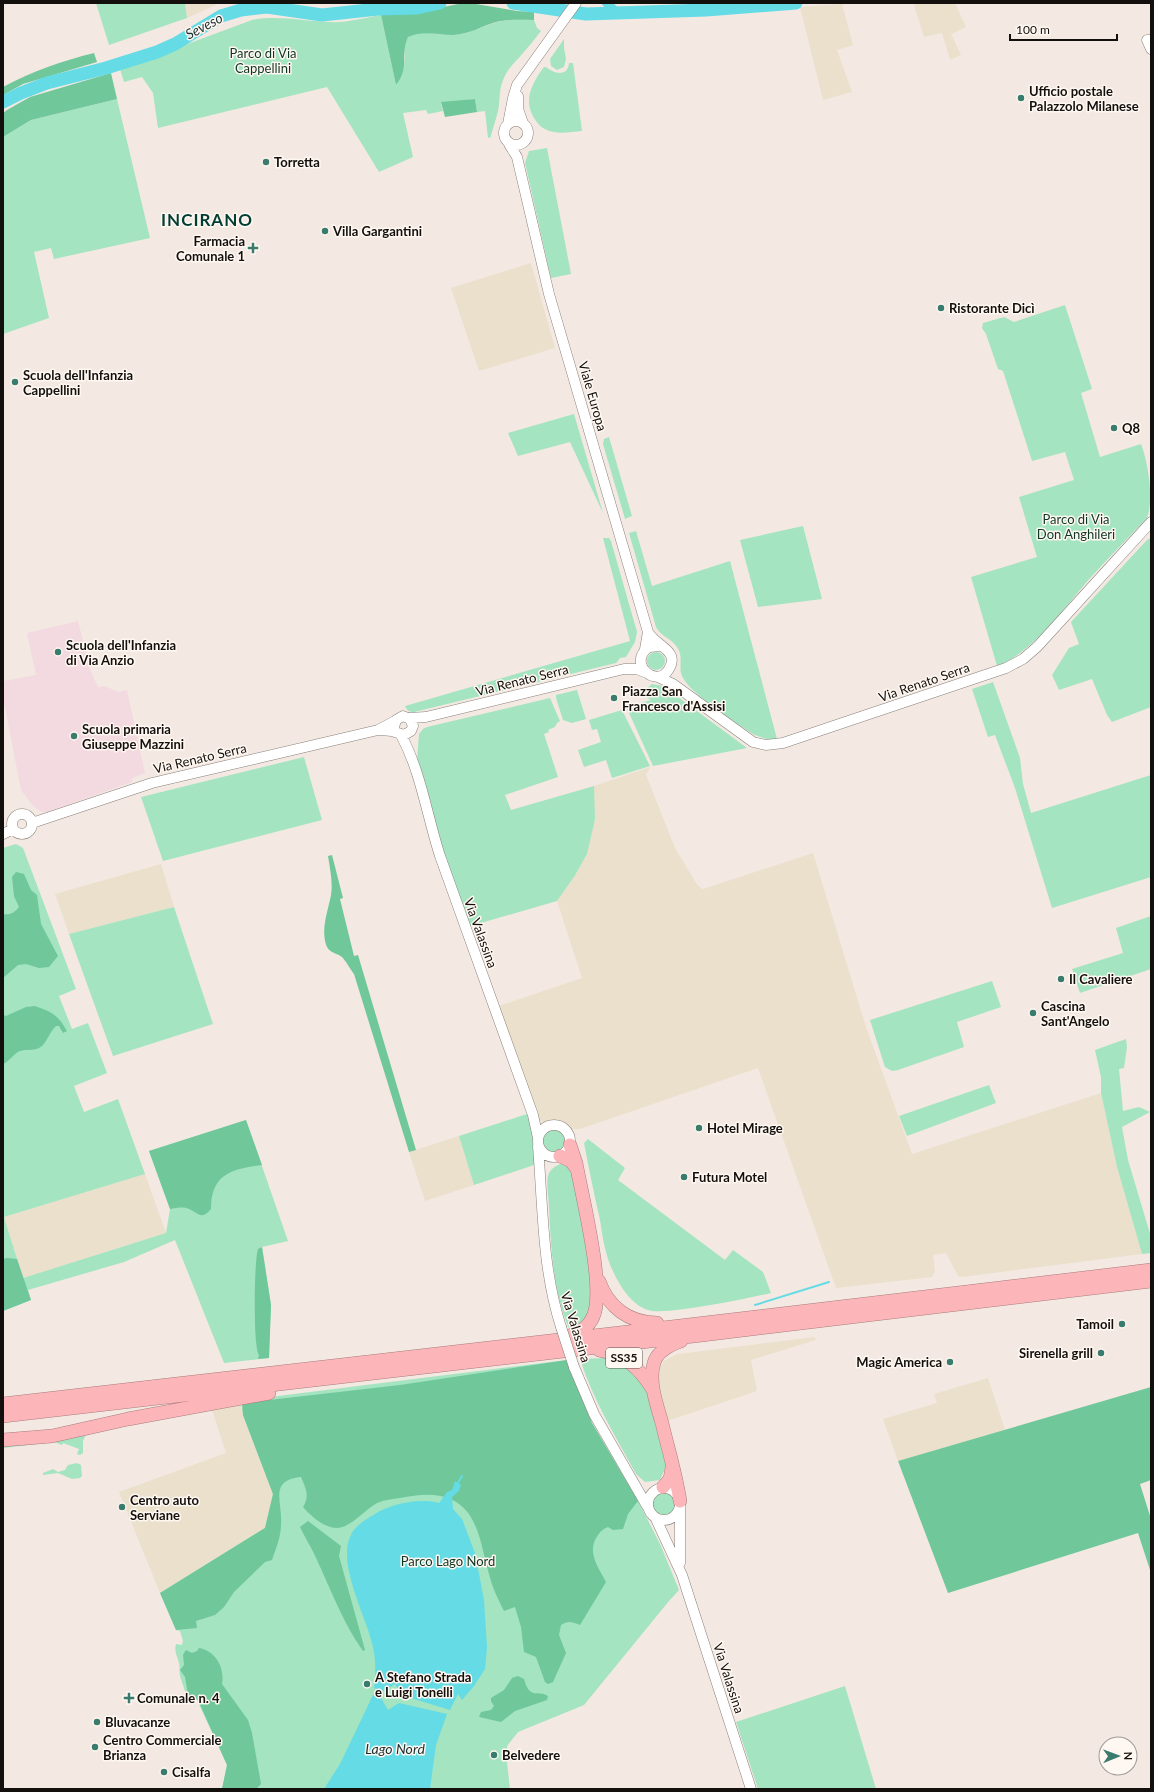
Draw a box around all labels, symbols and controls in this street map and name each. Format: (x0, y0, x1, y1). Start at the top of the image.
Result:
water label: Seveso (182, 9, 225, 42)
scale bar (1010, 16, 1117, 42)
text: 100 m (1016, 22, 1050, 37)
park label: Parco di Via Cappellini (230, 45, 296, 76)
place label: Ufficio postale Palazzolo Milanese (1029, 83, 1139, 114)
marker: Ufficio postale Palazzolo Milanese (1016, 93, 1026, 103)
place label: Torretta (274, 154, 320, 170)
marker: Torretta (261, 157, 271, 167)
district label: INCIRANO (161, 209, 253, 230)
place label: Villa Gargantini (332, 223, 422, 239)
marker: Villa Gargantini (320, 226, 330, 236)
place label: Farmacia Comunale 1 (176, 233, 245, 264)
marker: Farmacia Comunale 1 (248, 243, 258, 253)
place label: Ristorante Dicì (949, 300, 1035, 316)
marker: Ristorante Dicì (936, 303, 946, 313)
street label: Viale Europa (575, 359, 611, 433)
place label: Scuola dell'Infanzia Cappellini (23, 367, 133, 398)
marker: Scuola dell'Infanzia Cappellini (10, 377, 20, 387)
place label: Q8 (1122, 420, 1141, 436)
marker: Q8 (1109, 423, 1119, 433)
park label: Parco di Via Don Anghileri (1037, 511, 1115, 542)
place label: Scuola dell'Infanzia di Via Anzio (66, 637, 176, 668)
marker: Scuola dell'Infanzia di Via Anzio (53, 647, 63, 657)
street label: Via Renato Serra (877, 659, 971, 705)
street label: Via Renato Serra (474, 661, 570, 699)
place label: Piazza San Francesco d'Assisi (622, 683, 725, 714)
marker: Piazza San Francesco d'Assisi (609, 693, 619, 703)
place label: Scuola primaria Giuseppe Mazzini (82, 721, 184, 752)
marker: Scuola primaria Giuseppe Mazzini (69, 731, 79, 741)
street label: Via Renato Serra (152, 740, 248, 776)
street label: Via Valassina (461, 896, 501, 970)
place label: Il Cavaliere (1069, 971, 1133, 987)
marker: Il Cavaliere (1056, 974, 1066, 984)
place label: Cascina Sant'Angelo (1041, 998, 1110, 1029)
marker: Cascina Sant'Angelo (1028, 1008, 1038, 1018)
place label: Hotel Mirage (707, 1120, 783, 1136)
marker: Hotel Mirage (694, 1123, 704, 1133)
place label: Futura Motel (692, 1169, 767, 1185)
marker: Futura Motel (679, 1172, 689, 1182)
street label: Via Valassina (558, 1290, 594, 1364)
place label: Tamoil (1076, 1316, 1114, 1332)
marker: Tamoil (1117, 1319, 1127, 1329)
place label: Sirenella grill (1019, 1345, 1093, 1361)
road number: SS35 (606, 1348, 642, 1368)
marker: Sirenella grill (1096, 1348, 1106, 1358)
place label: Magic America (856, 1354, 942, 1370)
marker: Magic America (945, 1357, 955, 1367)
place label: Centro auto Serviane (130, 1492, 199, 1523)
marker: Centro auto Serviane (117, 1502, 127, 1512)
park label: Parco Lago Nord (401, 1553, 495, 1569)
street label: Via Valassina (710, 1641, 748, 1715)
place label: A Stefano Strada e Luigi Tonelli (374, 1669, 471, 1700)
marker: A Stefano Strada e Luigi Tonelli (362, 1679, 372, 1689)
place label: Comunale n. 4 (137, 1690, 220, 1706)
marker: Comunale n. 4 (124, 1693, 134, 1703)
place label: Bluvacanze (105, 1714, 170, 1730)
marker: Bluvacanze (92, 1717, 102, 1727)
place label: Centro Commerciale Brianza (103, 1732, 221, 1763)
north arrow (1098, 1736, 1138, 1776)
water label: Lago Nord (365, 1740, 425, 1757)
marker: Centro Commerciale Brianza (90, 1742, 100, 1752)
place label: Belvedere (502, 1747, 560, 1763)
marker: Belvedere (489, 1750, 499, 1760)
text: N (1122, 1751, 1135, 1760)
place label: Cisalfa (172, 1764, 211, 1780)
marker: Cisalfa (159, 1767, 169, 1777)

